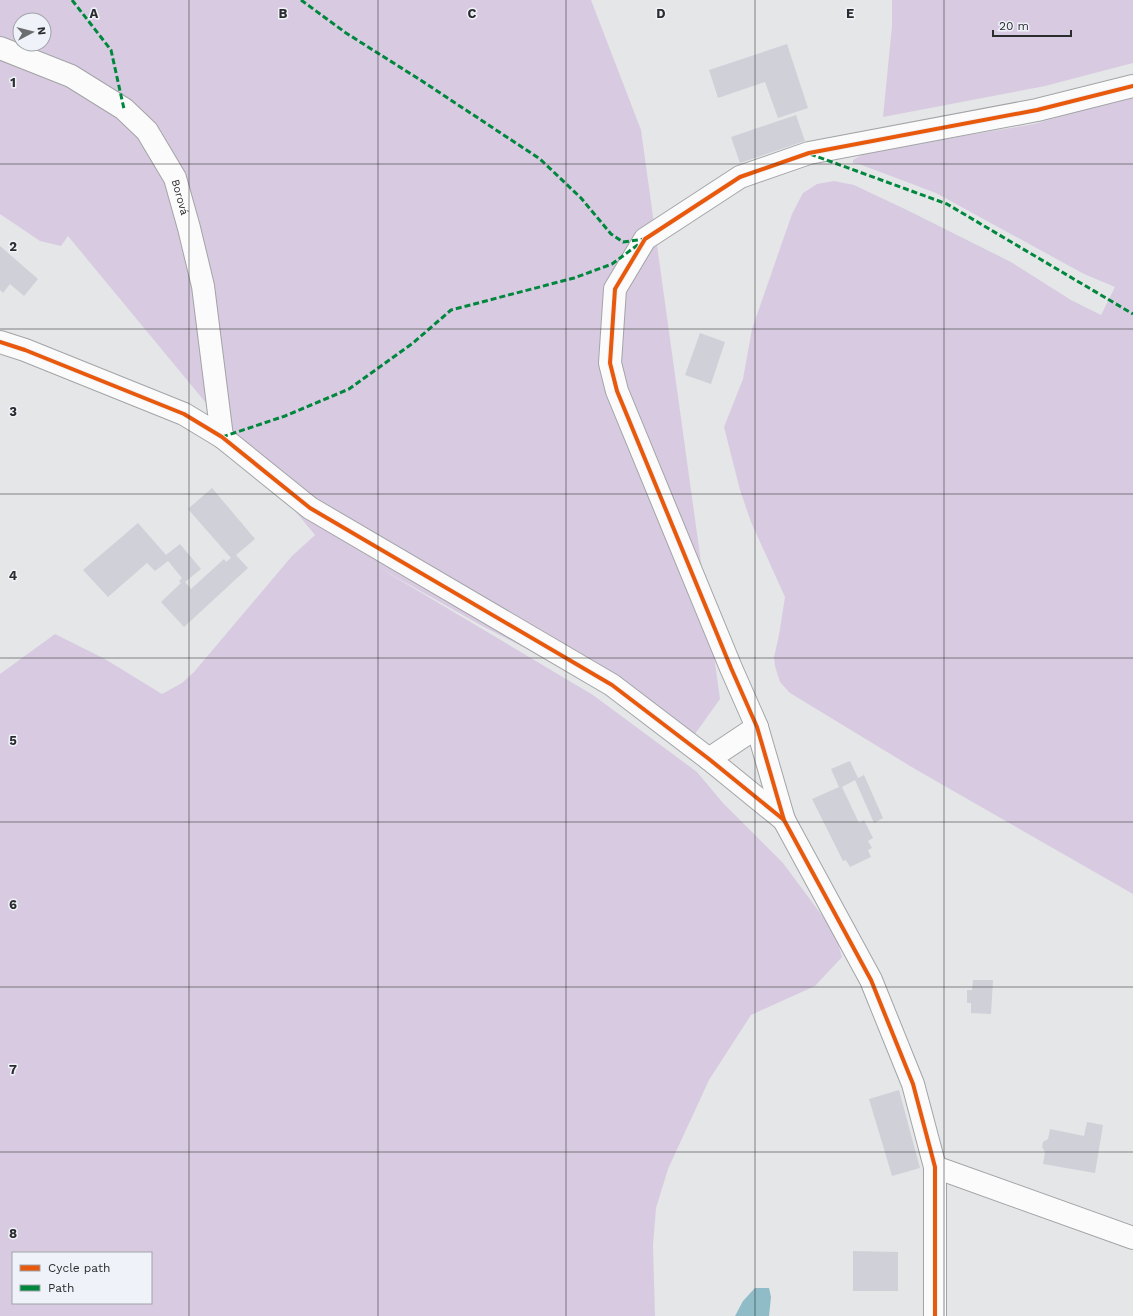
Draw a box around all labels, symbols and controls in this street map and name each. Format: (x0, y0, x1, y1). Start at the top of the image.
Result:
text: A (90, 6, 99, 21)
text: B (279, 6, 288, 21)
text: C (468, 6, 477, 21)
text: D (656, 6, 666, 21)
text: E (846, 6, 854, 21)
north arrow (12, 12, 52, 52)
scale bar (993, 12, 1071, 38)
text: 20 m (999, 19, 1029, 33)
text: N (34, 26, 48, 36)
text: 1 (10, 75, 16, 90)
street label: Borová (169, 178, 191, 216)
text: 2 (9, 239, 17, 254)
text: 3 (9, 404, 17, 419)
text: 4 (9, 568, 18, 583)
text: 5 (9, 733, 17, 748)
text: 6 (9, 897, 17, 912)
text: 7 (9, 1062, 17, 1077)
text: 8 (9, 1226, 17, 1241)
legend (12, 1252, 152, 1304)
text: Cycle path (48, 1261, 110, 1275)
text: Path (48, 1281, 74, 1295)

